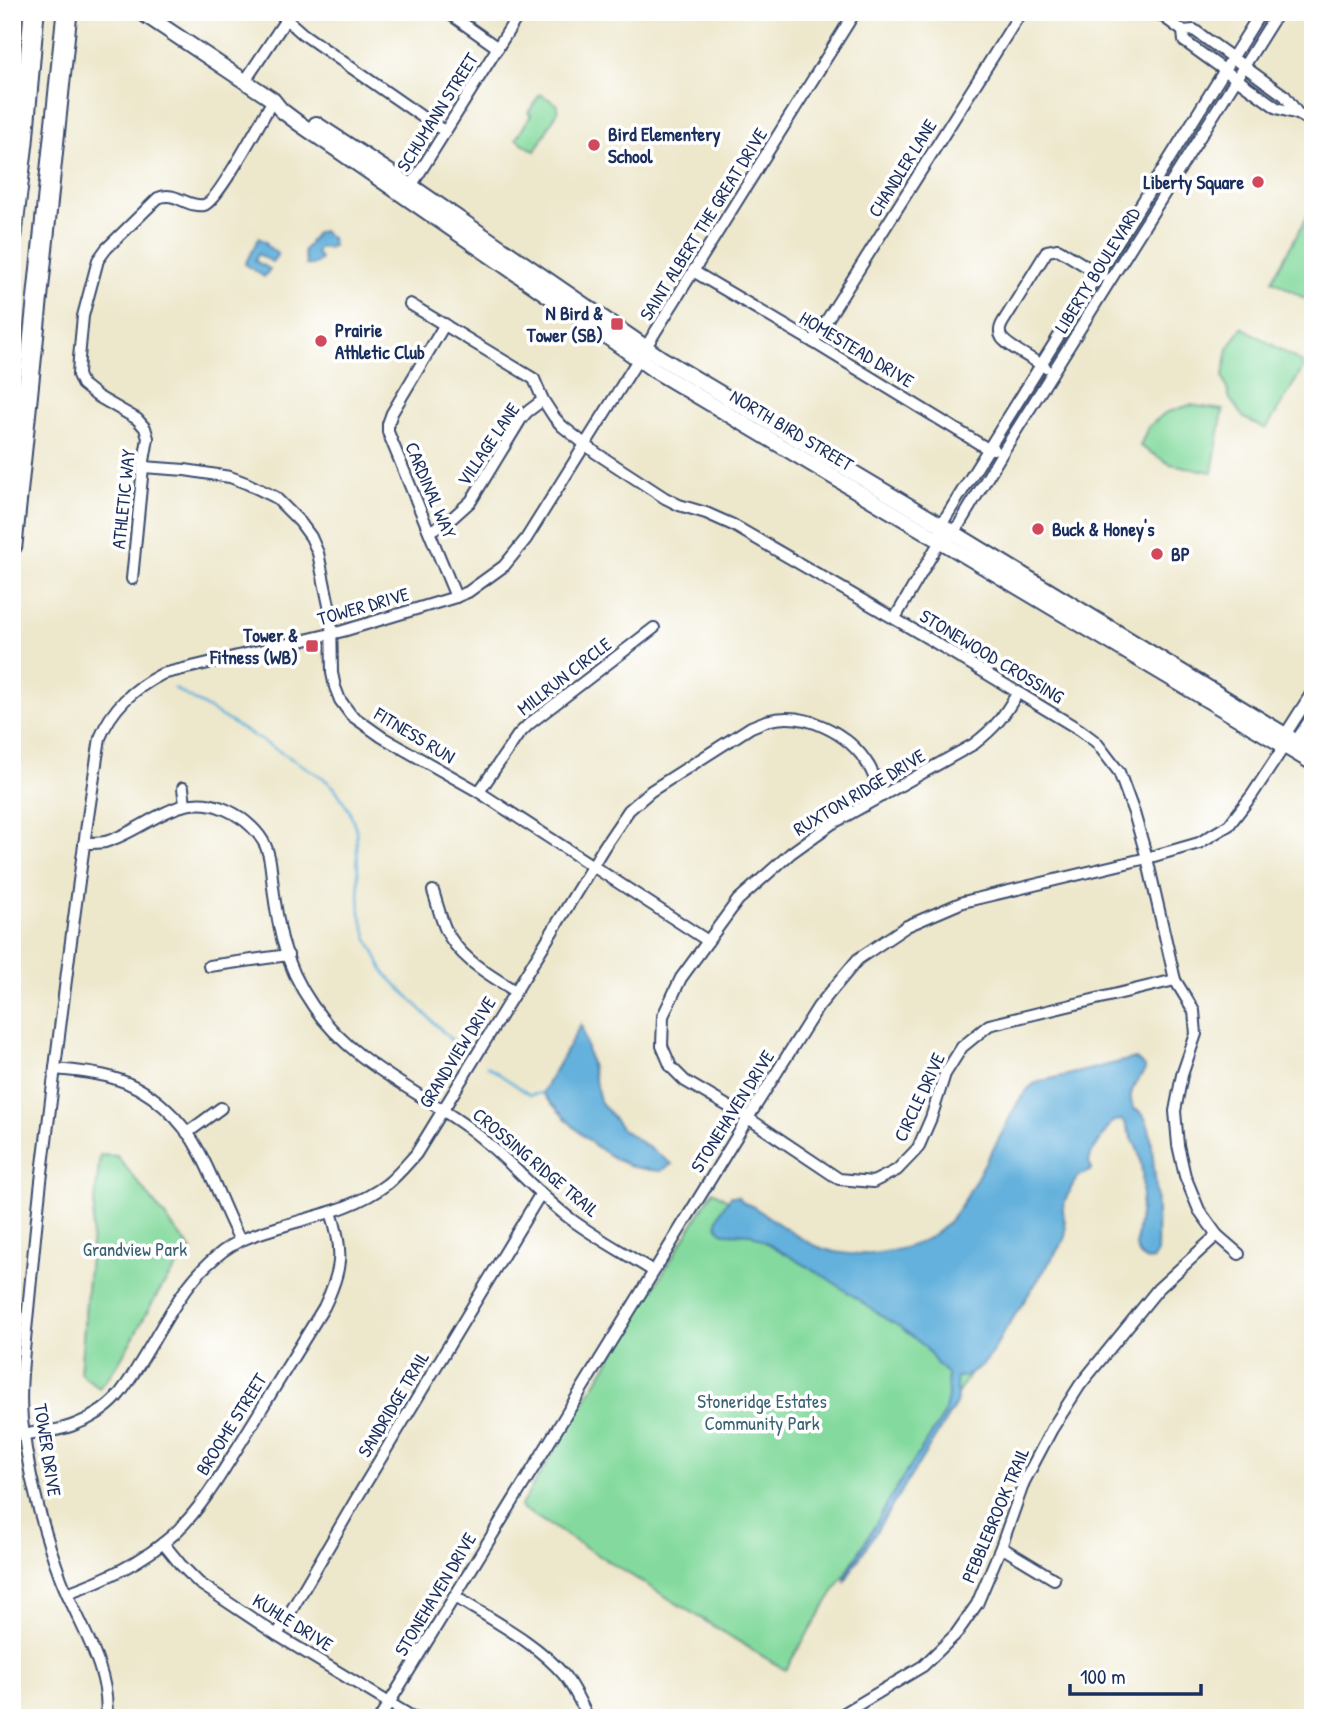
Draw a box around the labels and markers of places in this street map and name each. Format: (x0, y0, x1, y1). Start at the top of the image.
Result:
place label: Bird Elementery School (608, 121, 721, 169)
marker: Bird Elementery School (586, 137, 602, 153)
place label: Liberty Square (1144, 169, 1244, 196)
marker: Liberty Square (1250, 174, 1266, 190)
place label: N Bird & Tower (SB) (526, 300, 603, 348)
marker: N Bird & Tower (SB) (609, 316, 625, 332)
place label: Prairie Athletic Club (335, 317, 425, 365)
marker: Prairie Athletic Club (313, 333, 329, 349)
place label: Buck & Honey's (1052, 516, 1155, 543)
marker: Buck & Honey's (1030, 521, 1046, 537)
place label: BP (1171, 541, 1190, 567)
marker: BP (1149, 546, 1165, 562)
place label: Tower & Fitness (WB) (209, 622, 298, 670)
marker: Tower & Fitness (WB) (304, 638, 320, 654)

